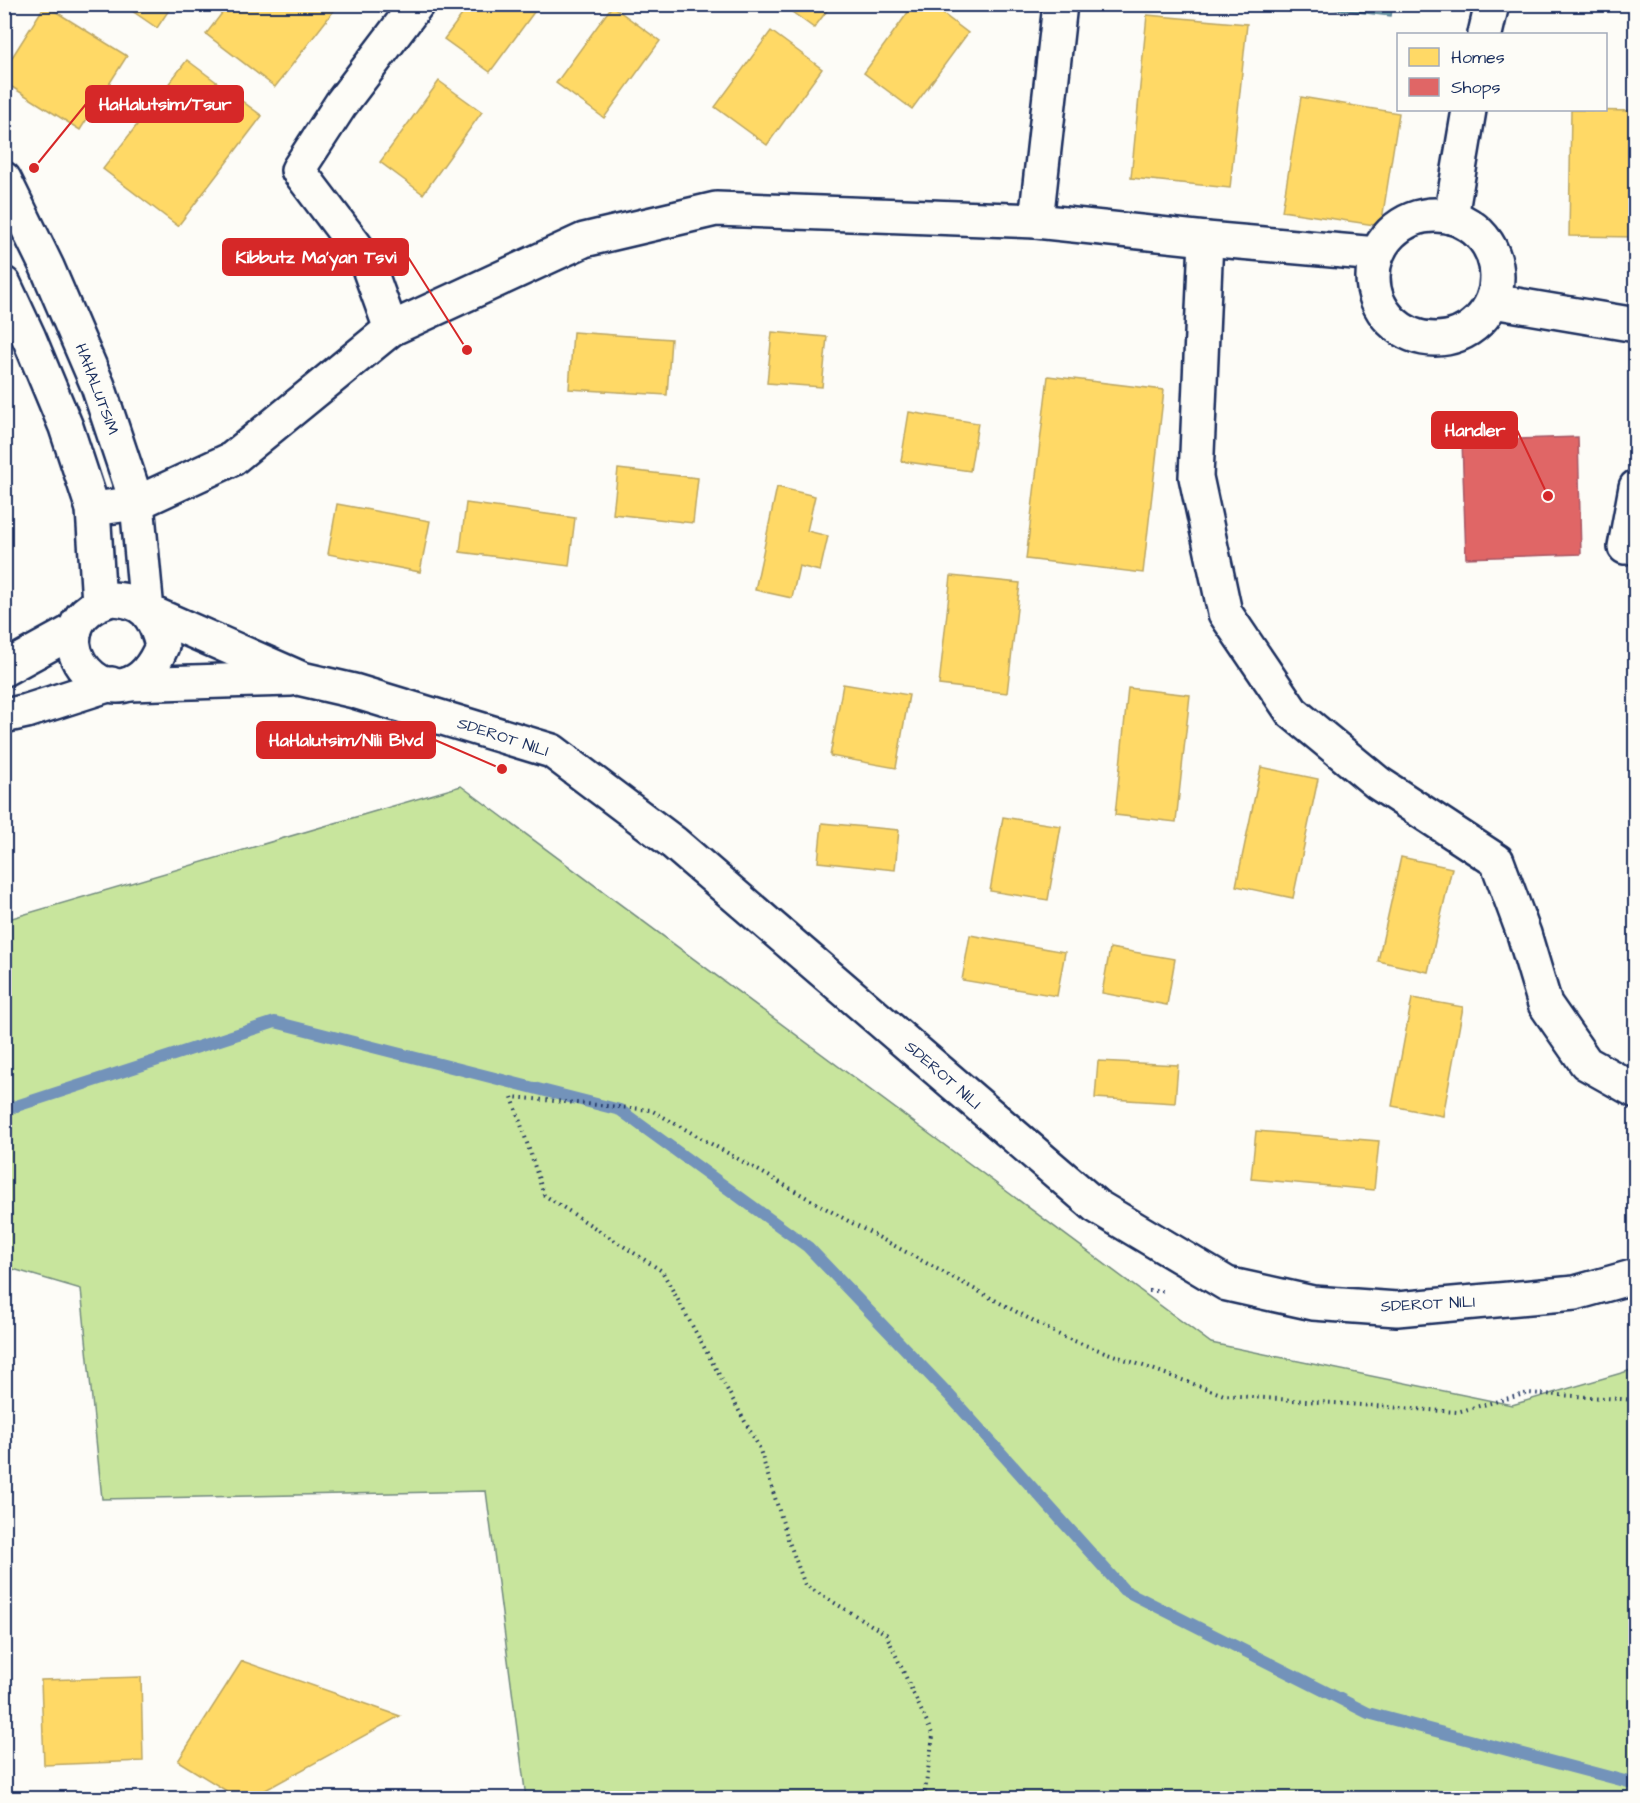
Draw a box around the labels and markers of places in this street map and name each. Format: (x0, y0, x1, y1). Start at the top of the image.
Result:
callout: HaHalutsim/Tsur (86, 86, 243, 122)
callout: Kibbutz Ma'yan Tsvi (223, 239, 408, 275)
callout: Handler (1432, 412, 1517, 448)
callout: HaHalutsim/Nili Blvd (257, 722, 435, 758)

